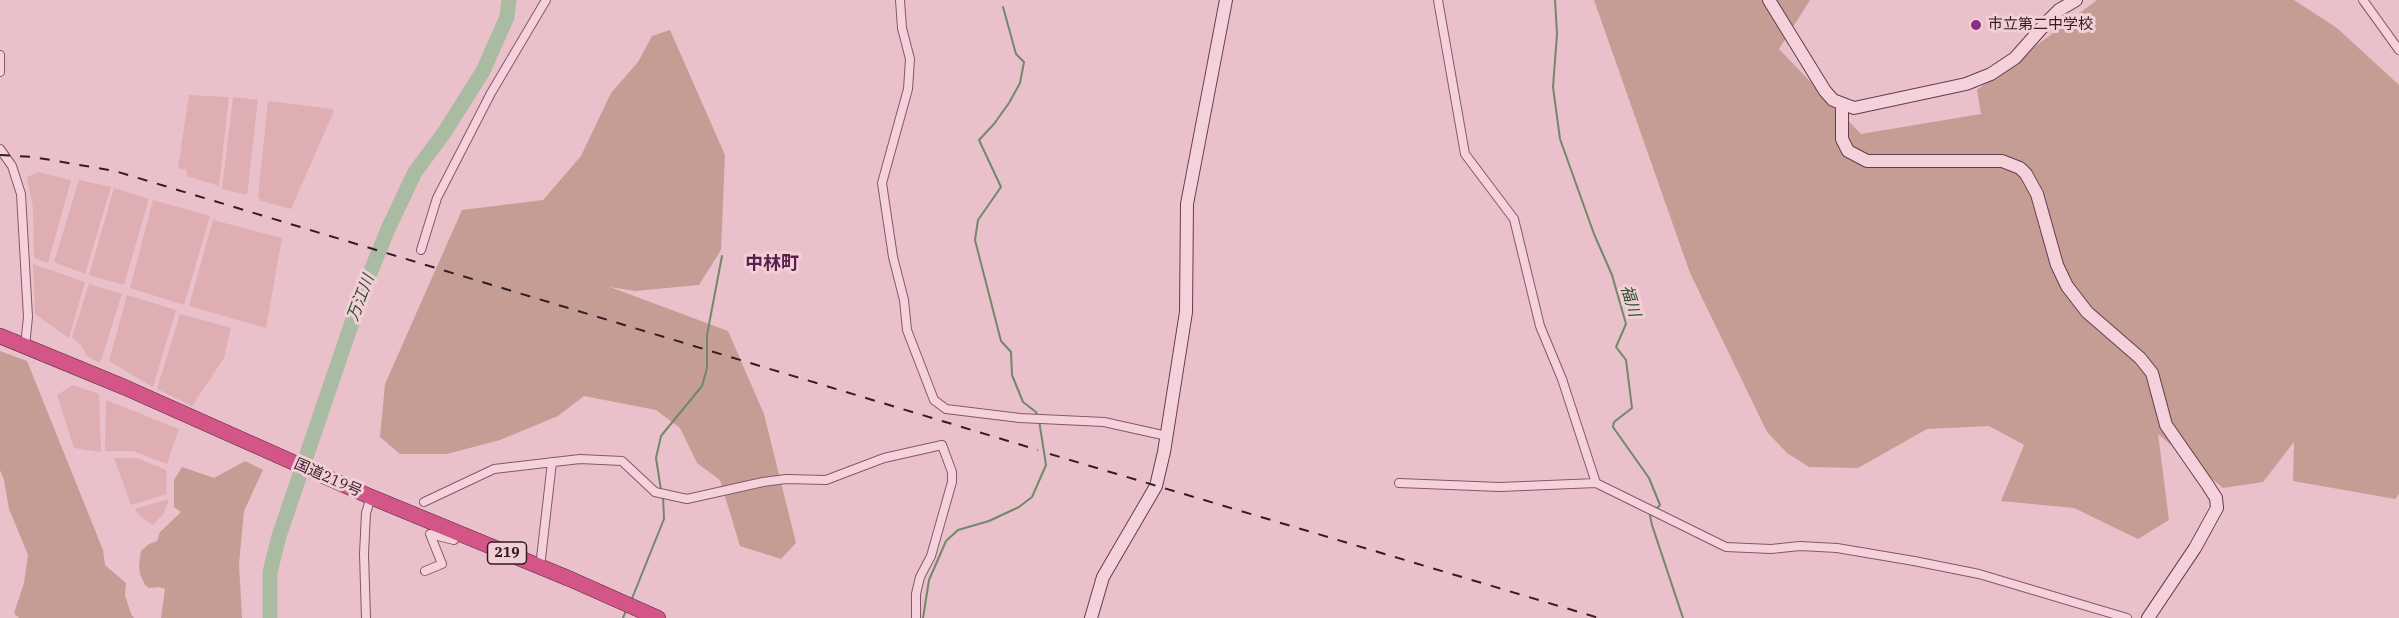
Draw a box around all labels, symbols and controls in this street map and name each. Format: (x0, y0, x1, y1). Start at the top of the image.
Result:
place label: 市立第二中学校 (1988, 16, 2093, 34)
marker: 市立第二中学校 (1969, 18, 1983, 32)
district label: 中林町 (745, 253, 799, 275)
water label: 万江川 (343, 272, 379, 324)
water label: 福川 (1616, 283, 1644, 319)
street label: 国道219号 (291, 455, 365, 501)
road number: 219 (488, 542, 526, 564)

